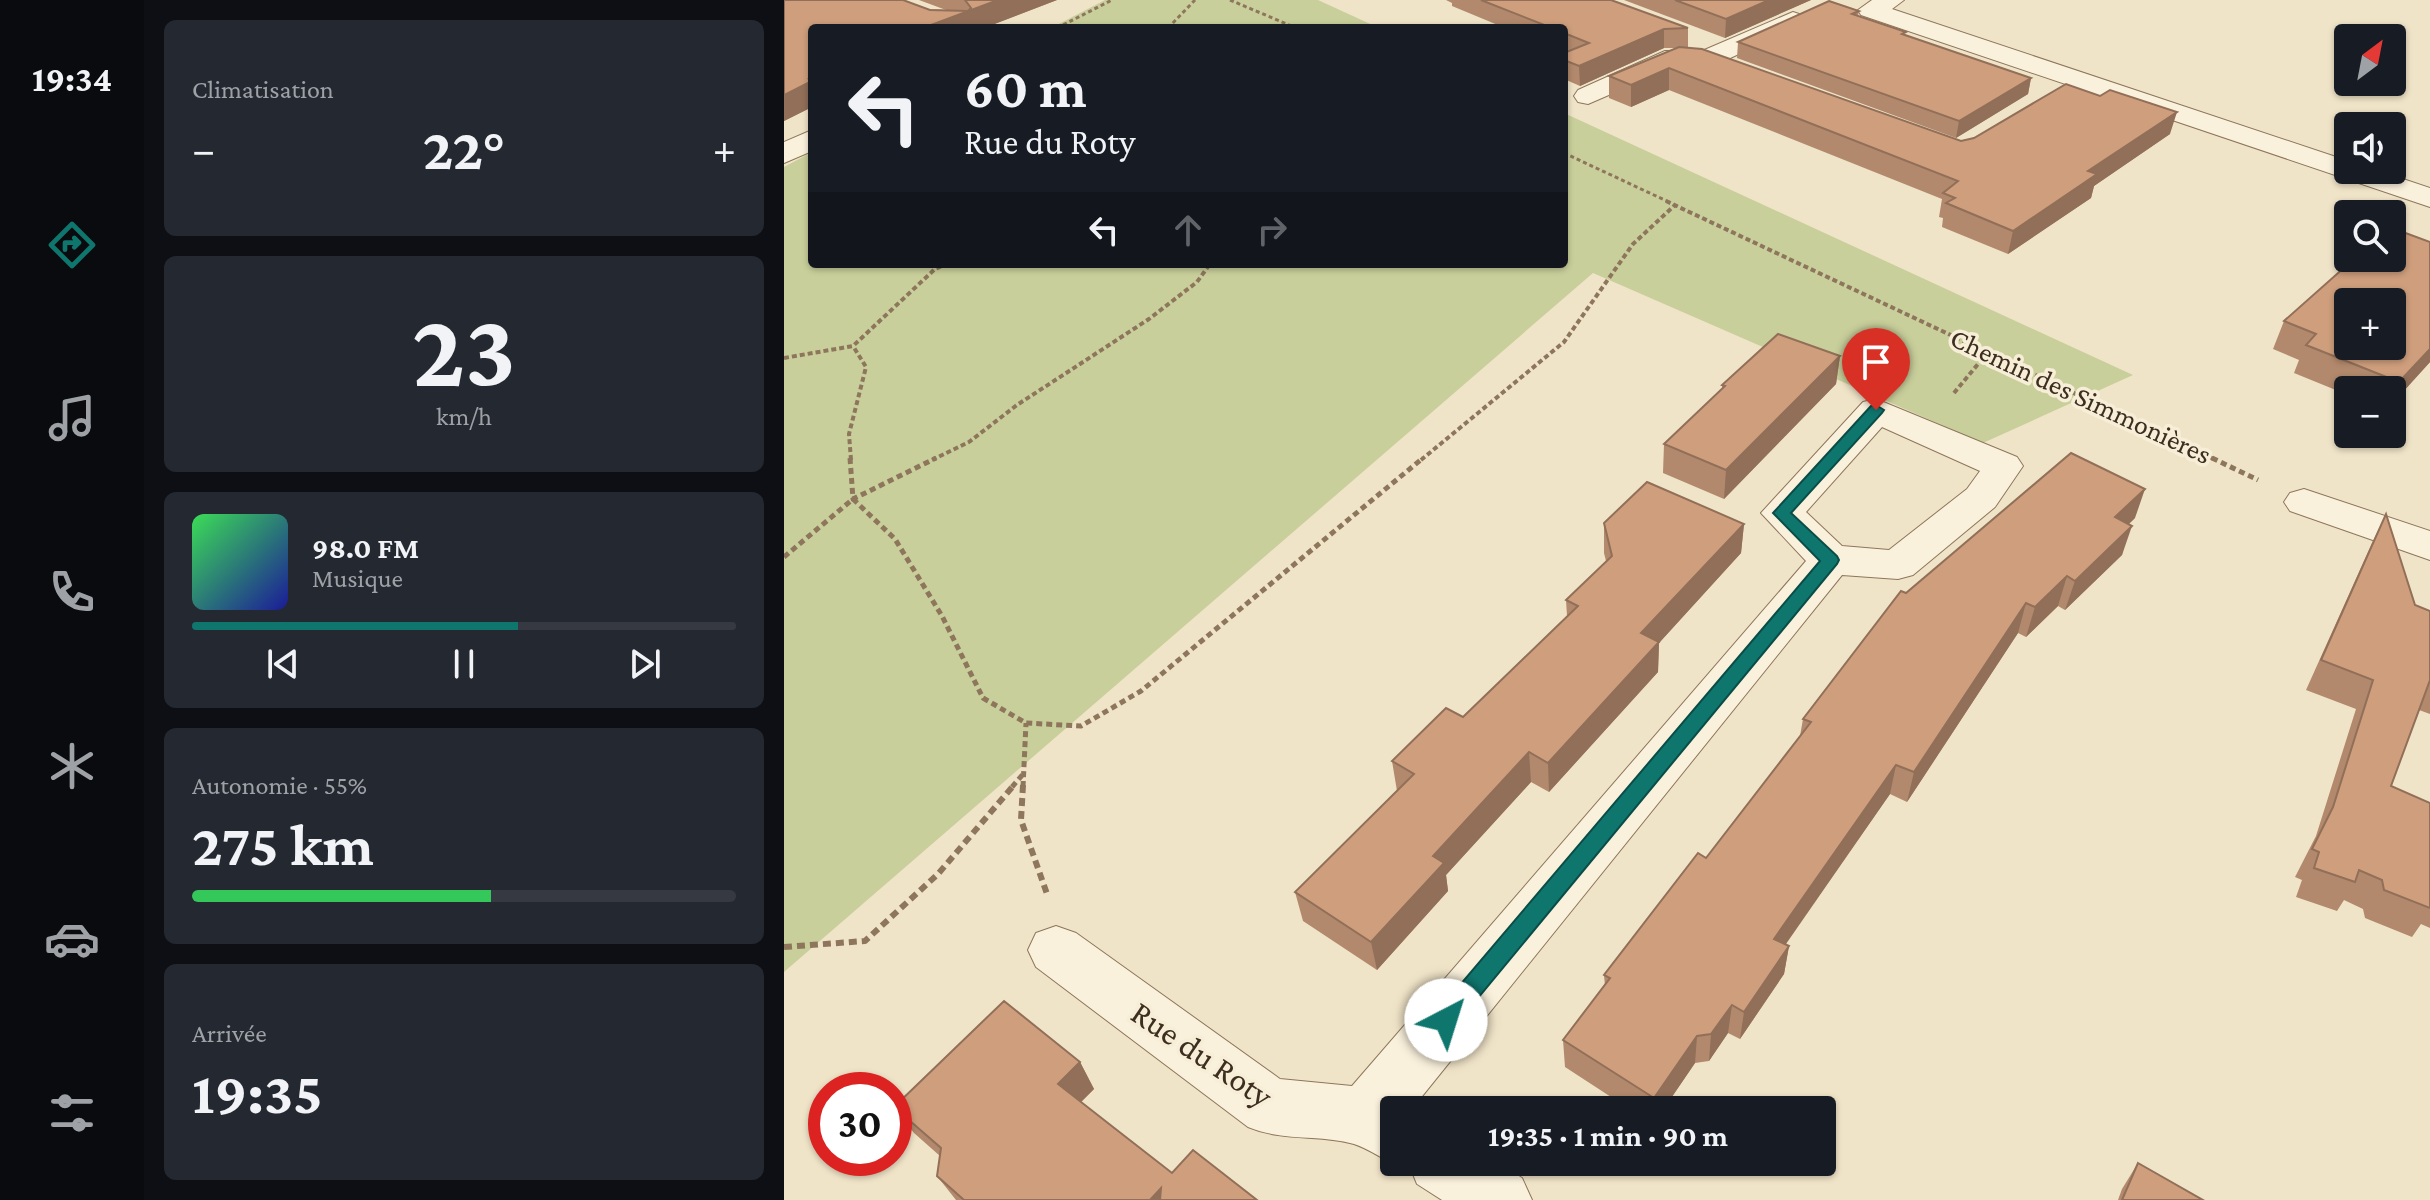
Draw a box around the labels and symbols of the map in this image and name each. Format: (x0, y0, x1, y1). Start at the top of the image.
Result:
north arrow (2334, 24, 2406, 96)
street label: Chemin des Simmonières (1946, 322, 2216, 470)
pin (1842, 328, 1910, 410)
position arrow (1404, 978, 1488, 1062)
street label: Rue du Roty (1124, 993, 1280, 1116)
speed limit sign: 30 (808, 1072, 912, 1176)

